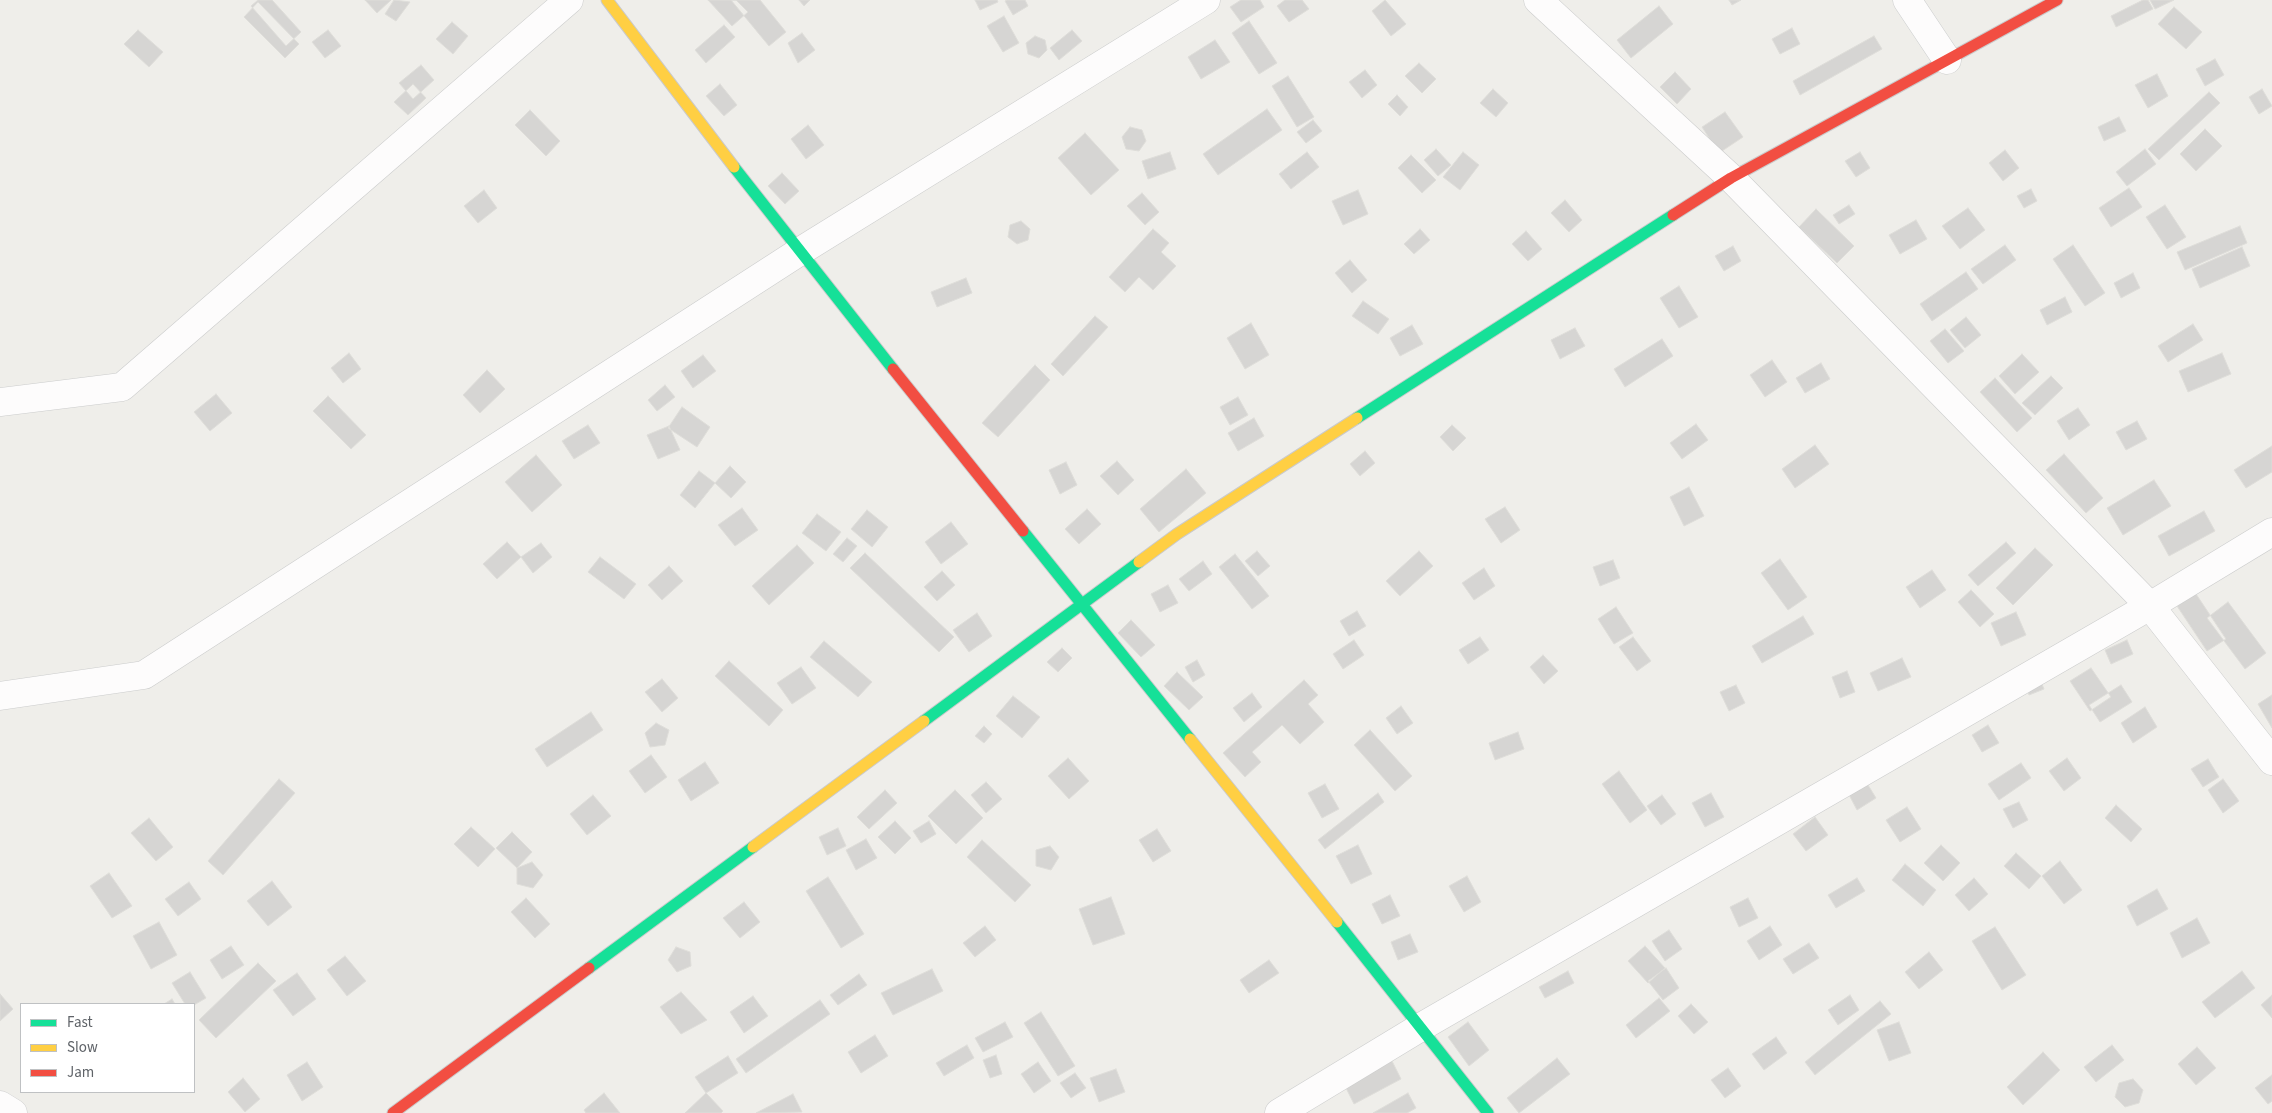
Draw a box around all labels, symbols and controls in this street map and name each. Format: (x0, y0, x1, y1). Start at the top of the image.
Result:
legend (20, 1003, 195, 1093)
text: Fast (67, 1012, 93, 1033)
text: Slow (67, 1037, 98, 1058)
text: Jam (67, 1062, 94, 1083)

